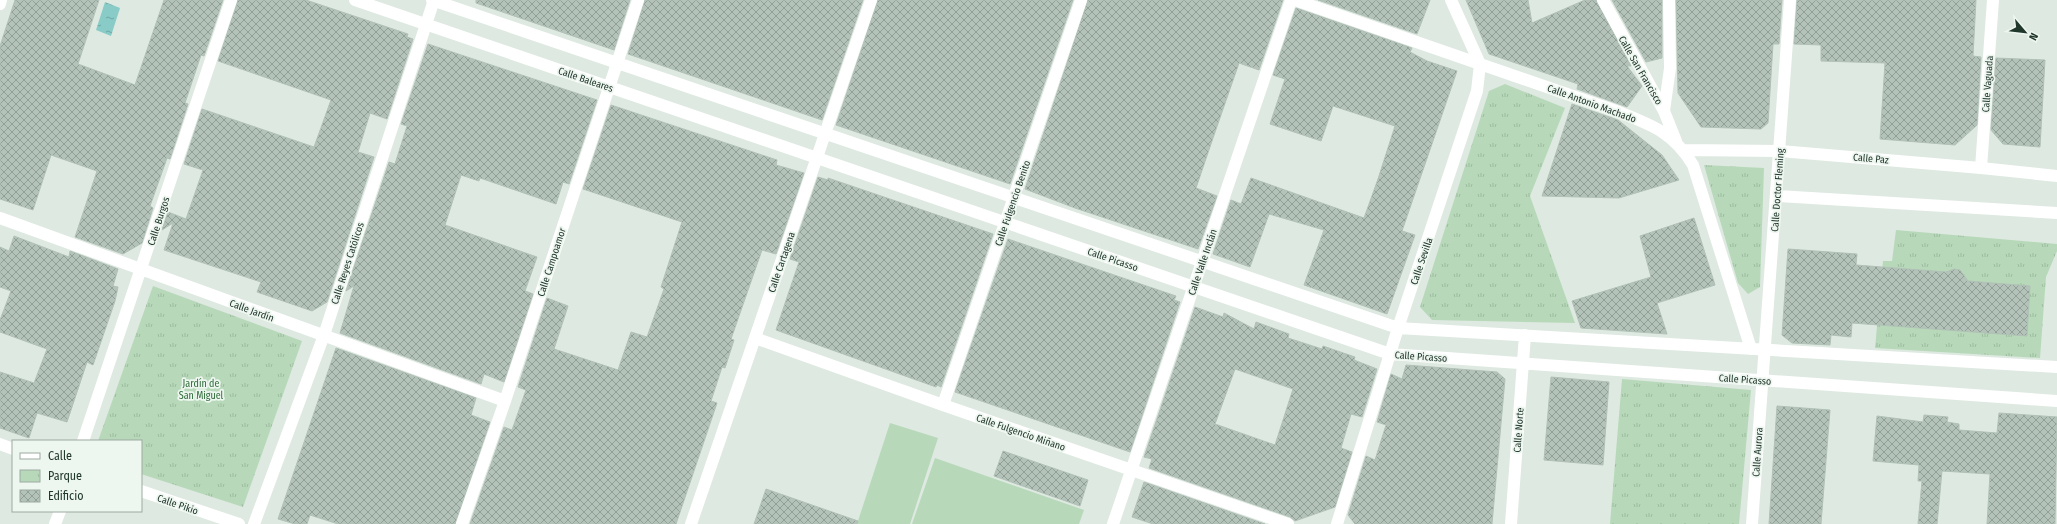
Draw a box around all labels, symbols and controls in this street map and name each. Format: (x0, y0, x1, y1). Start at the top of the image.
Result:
north arrow (2005, 12, 2045, 52)
text: N (2026, 30, 2041, 42)
street label: Calle San Francisco (1616, 34, 1665, 107)
street label: Calle Vaguada (1980, 55, 1996, 113)
street label: Calle Baleares (557, 65, 615, 95)
street label: Calle Antonio Machado (1546, 82, 1638, 126)
street label: Calle Doctor Fleming (1769, 148, 1787, 232)
street label: Calle Paz (1853, 151, 1889, 167)
street label: Calle Fulgencio Benito (993, 159, 1033, 248)
street label: Calle Burgos (145, 195, 172, 247)
street label: Calle Reyes Católicos (329, 221, 367, 306)
street label: Calle Campoamor (535, 226, 569, 298)
street label: Calle Valle Inclán (1186, 228, 1220, 297)
street label: Calle Cartagena (766, 230, 798, 294)
street label: Calle Sevilla (1408, 236, 1436, 287)
street label: Calle Picasso (1086, 246, 1140, 274)
street label: Calle Jardín (228, 296, 276, 325)
street label: Calle Picasso (1394, 349, 1448, 365)
street label: Calle Picasso (1718, 372, 1772, 388)
park label: Jardín de San Miguel (179, 377, 224, 402)
street label: Calle Norte (1511, 407, 1527, 453)
street label: Calle Fulgencio Miñano (974, 412, 1067, 454)
street label: Calle Aurora (1750, 427, 1766, 477)
legend (12, 440, 142, 512)
text: Calle (48, 449, 72, 463)
text: Parque (48, 469, 82, 483)
text: Edificio (48, 489, 84, 503)
street label: Calle Pikio (156, 492, 200, 518)

